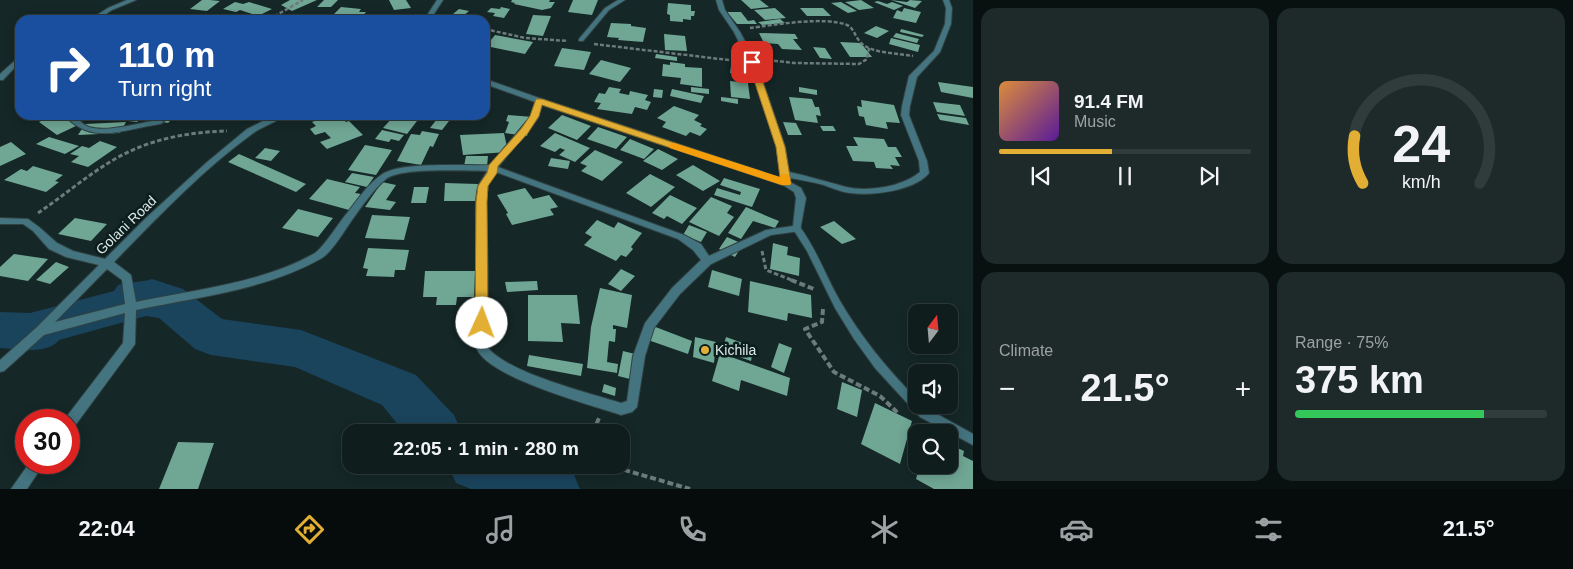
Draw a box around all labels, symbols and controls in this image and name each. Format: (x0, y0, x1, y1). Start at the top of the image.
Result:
icon: right (35, 35, 100, 100)
text: 110 m (118, 35, 215, 74)
pin (731, 41, 773, 83)
icon: arrive (738, 48, 766, 76)
text: Turn right (118, 76, 211, 101)
text: 91.4 FM (1074, 91, 1144, 112)
text: Music (1074, 113, 1116, 130)
text: 24 (1392, 115, 1450, 173)
icon: previous (1027, 162, 1055, 190)
icon: pause (1111, 162, 1139, 190)
icon: next (1195, 162, 1223, 190)
text: km/h (1402, 172, 1440, 192)
street label: Golani Road (92, 192, 160, 258)
position arrow (455, 296, 507, 348)
north arrow (908, 304, 958, 354)
map controls (908, 304, 958, 474)
text: Range · 75% (1295, 334, 1388, 351)
place label: Kichila (715, 342, 756, 358)
text: Climate (999, 342, 1053, 359)
marker: Kichila (699, 344, 711, 356)
text: 375 km (1295, 359, 1424, 401)
button: sound (908, 364, 958, 414)
text: 21.5° (1080, 367, 1170, 409)
text: − (999, 373, 1015, 404)
text: + (1235, 373, 1251, 404)
speed limit sign: 30 (15, 409, 80, 474)
button: search (908, 424, 958, 474)
text: 22:05 · 1 min · 280 m (393, 438, 579, 459)
icon: directions (292, 512, 327, 547)
icon: music (483, 512, 518, 547)
icon: phone (675, 512, 710, 547)
icon: climate (867, 512, 902, 547)
icon: car (1059, 512, 1094, 547)
icon: filters (1251, 512, 1286, 547)
text: 22:04 (78, 516, 135, 541)
text: 21.5° (1443, 516, 1494, 541)

